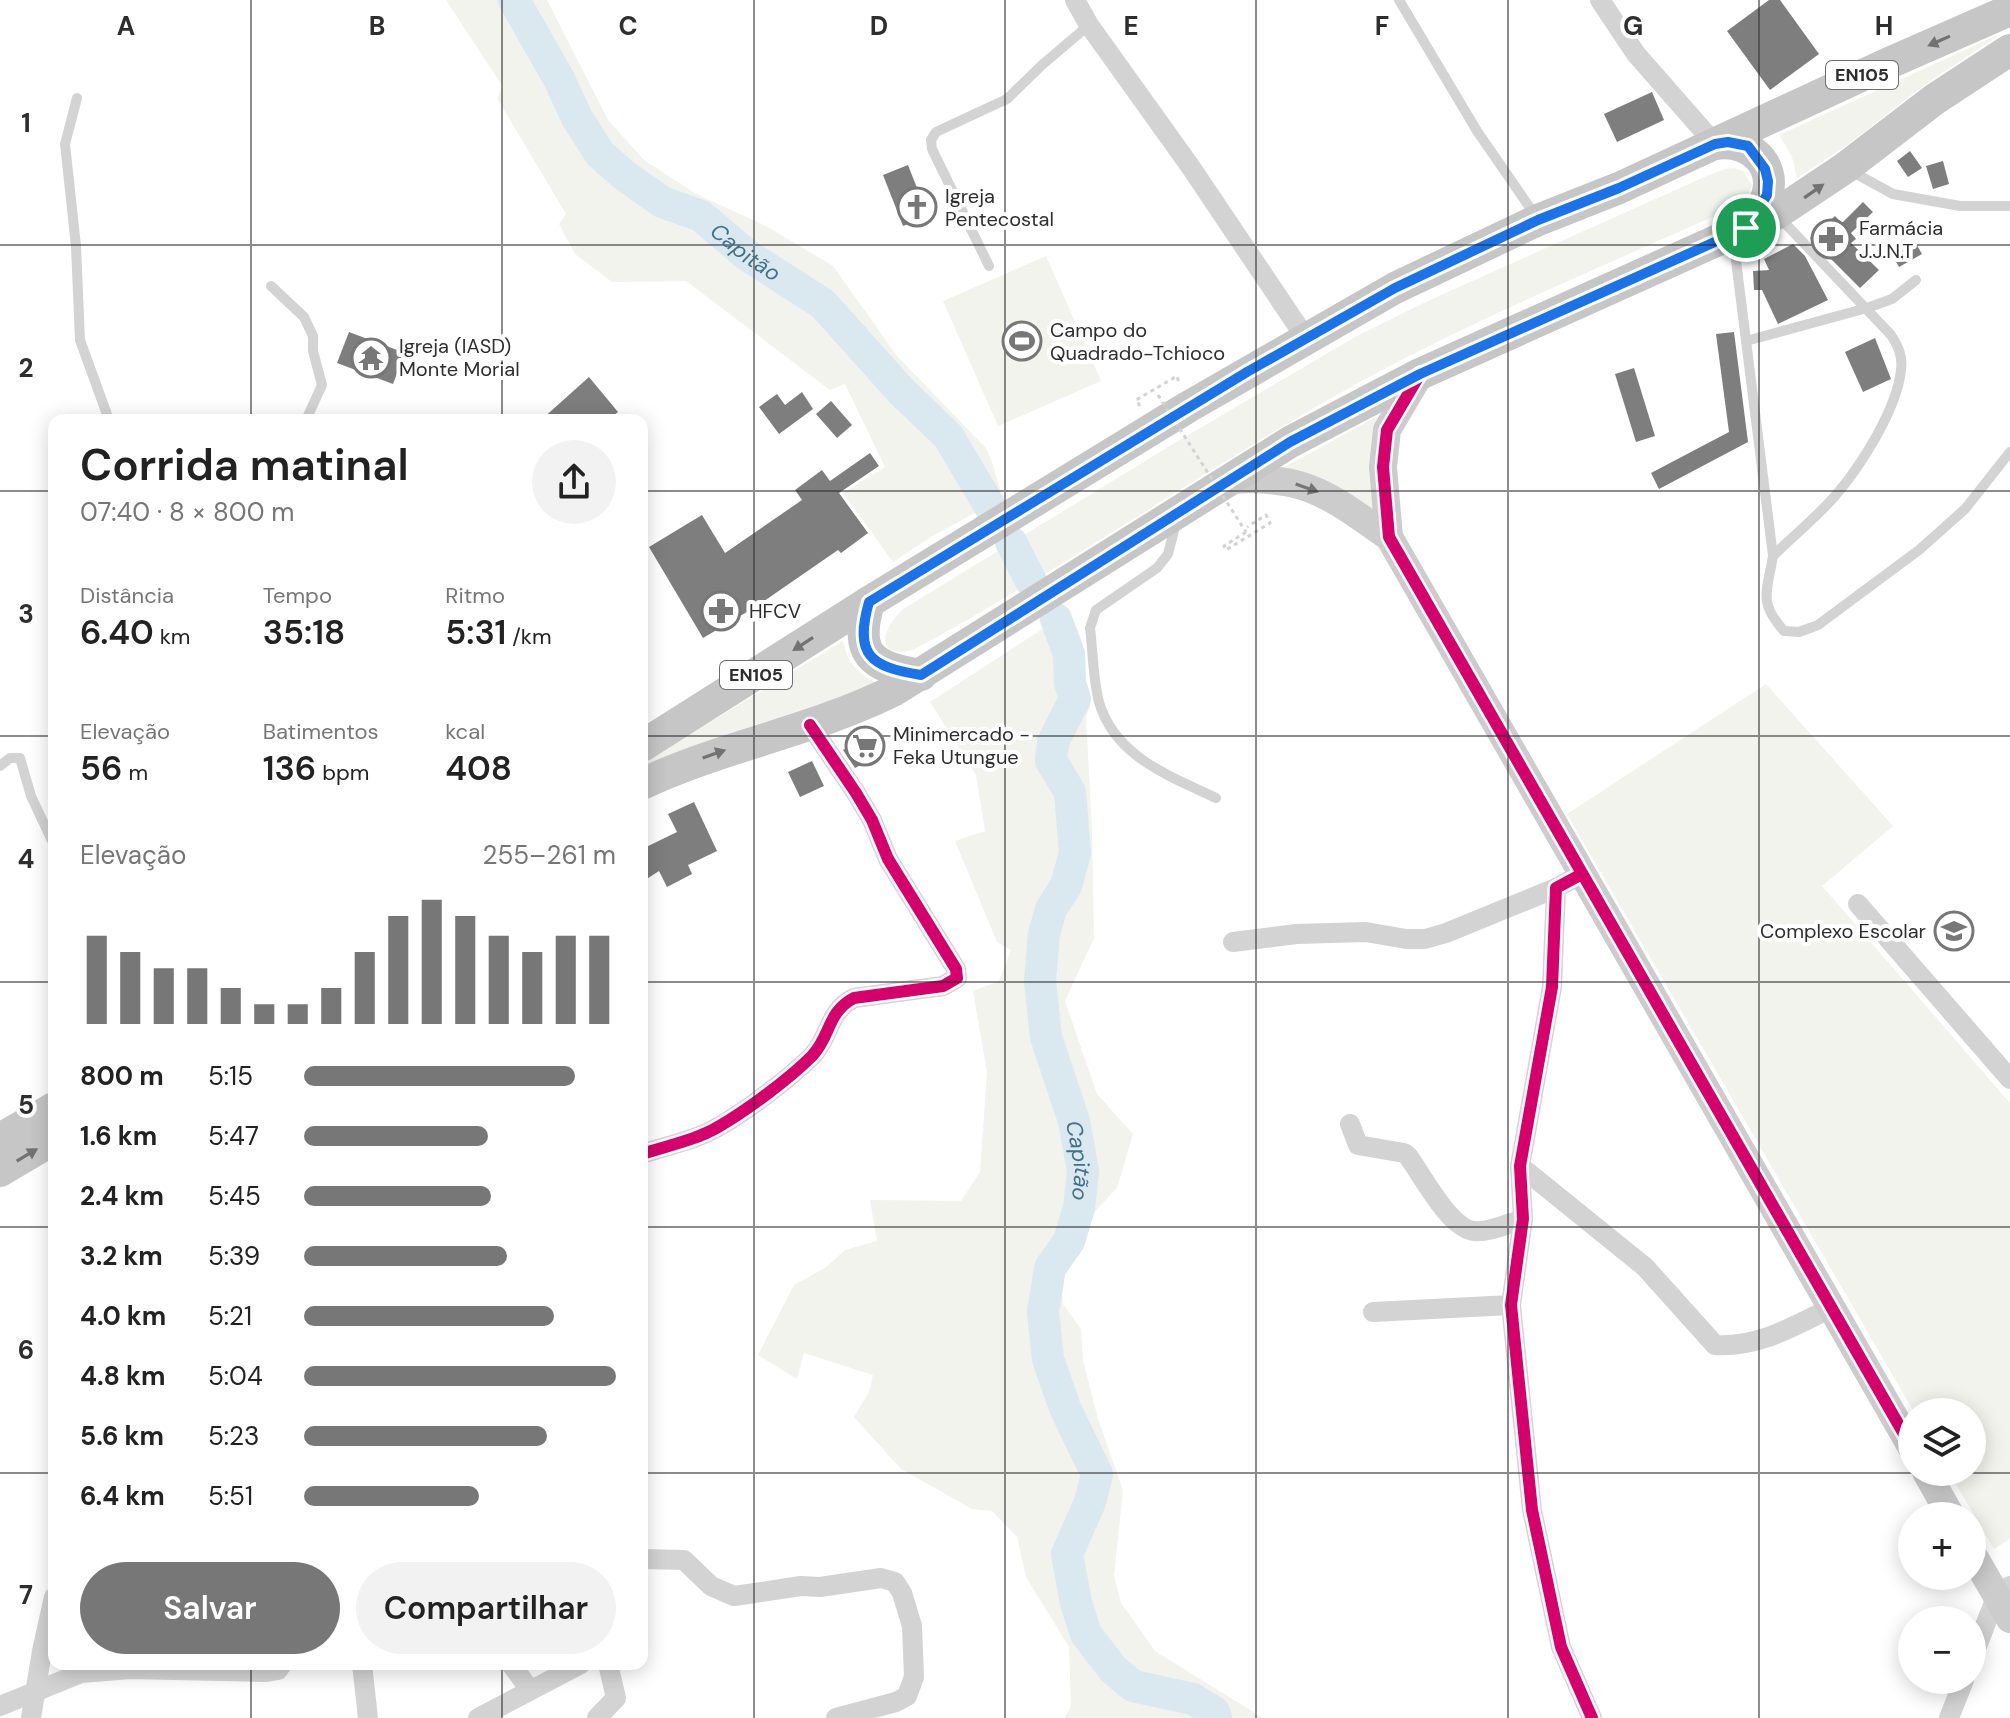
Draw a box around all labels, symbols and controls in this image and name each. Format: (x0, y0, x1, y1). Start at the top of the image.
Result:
text: A (117, 9, 135, 43)
text: B (369, 9, 385, 43)
text: C (618, 9, 638, 43)
text: D (870, 9, 888, 43)
text: E (1123, 9, 1139, 43)
text: F (1375, 9, 1389, 43)
text: G (1623, 9, 1643, 43)
text: H (1875, 9, 1893, 43)
one-way arrow (1927, 34, 1950, 47)
road number: EN105 (1826, 61, 1898, 89)
text: 1 (21, 106, 31, 140)
place label: Igreja Pentecostal (945, 183, 1054, 232)
one-way arrow (1803, 183, 1824, 199)
church icon: Igreja Pentecostal (896, 186, 938, 228)
pin (1712, 194, 1780, 262)
icon: arrive (1724, 206, 1768, 250)
place label: Farmácia J.J.N.T (1859, 215, 1943, 264)
water label: Capitão (705, 216, 786, 288)
pharmacy icon: Farmácia J.J.N.T (1810, 218, 1852, 260)
place label: Campo do Quadrado-Tchioco (1050, 317, 1225, 366)
sports icon: Campo do Quadrado-Tchioco (1001, 320, 1043, 362)
place label: Igreja (IASD) Monte Morial (399, 333, 520, 382)
temple icon: Igreja (IASD) Monte Morial (350, 337, 392, 379)
text: 2 (18, 351, 34, 385)
text: Corrida matinal (80, 436, 409, 494)
button: share (532, 440, 616, 524)
one-way arrow (1296, 482, 1320, 494)
text: 07:40 · 8 × 800 m (80, 495, 295, 529)
text: Distância (80, 581, 174, 610)
text: Tempo (263, 581, 332, 610)
text: Ritmo (445, 581, 505, 610)
pharmacy icon: HFCV (700, 590, 742, 632)
text: 3 (18, 597, 34, 631)
place label: HFCV (749, 598, 801, 624)
text: 6.40 (80, 610, 154, 655)
text: 35:18 (263, 610, 345, 655)
text: 5:31 (445, 610, 506, 655)
text: km (154, 622, 190, 651)
text: /km (506, 622, 552, 651)
one-way arrow (792, 637, 814, 651)
road number: EN105 (720, 661, 792, 689)
text: Elevação (80, 717, 170, 746)
text: Batimentos (263, 717, 379, 746)
text: kcal (445, 717, 485, 746)
place label: Minimercado - Feka Utungue (893, 721, 1030, 770)
supermarket icon: Minimercado - Feka Utungue (844, 725, 886, 767)
text: 56 (80, 746, 123, 791)
text: 136 (263, 746, 316, 791)
text: 408 (445, 746, 512, 791)
one-way arrow (702, 748, 726, 760)
text: m (123, 758, 148, 787)
text: bpm (316, 758, 369, 787)
text: Elevação (80, 838, 186, 872)
text: 255–261 m (482, 838, 616, 872)
text: 4 (18, 842, 34, 876)
school or university icon: Complexo Escolar (1933, 910, 1975, 952)
place label: Complexo Escolar (1760, 918, 1926, 944)
text: 800 m (80, 1059, 164, 1093)
text: 5:15 (208, 1059, 253, 1093)
text: 5 (18, 1088, 34, 1122)
water label: Capitão (1060, 1118, 1098, 1202)
text: 1.6 km (80, 1119, 157, 1153)
text: 5:47 (208, 1119, 259, 1153)
one-way arrow (16, 1148, 38, 1162)
text: 2.4 km (80, 1179, 164, 1213)
text: 5:45 (208, 1179, 261, 1213)
text: 3.2 km (80, 1239, 163, 1273)
text: 5:39 (208, 1239, 260, 1273)
text: 4.0 km (80, 1299, 166, 1333)
text: 5:21 (208, 1299, 252, 1333)
text: 6 (18, 1333, 34, 1367)
text: 4.8 km (80, 1359, 166, 1393)
text: 5:04 (208, 1359, 263, 1393)
map controls (1898, 1398, 1986, 1694)
button: layers (1898, 1398, 1986, 1486)
text: 5.6 km (80, 1419, 164, 1453)
text: 5:23 (208, 1419, 259, 1453)
text: 6.4 km (80, 1479, 165, 1513)
text: 5:51 (208, 1479, 253, 1513)
button: + (1898, 1502, 1986, 1590)
button: Salvar (80, 1562, 340, 1654)
button: Compartilhar (356, 1562, 616, 1654)
text: 7 (19, 1578, 33, 1612)
button: − (1898, 1606, 1986, 1694)

